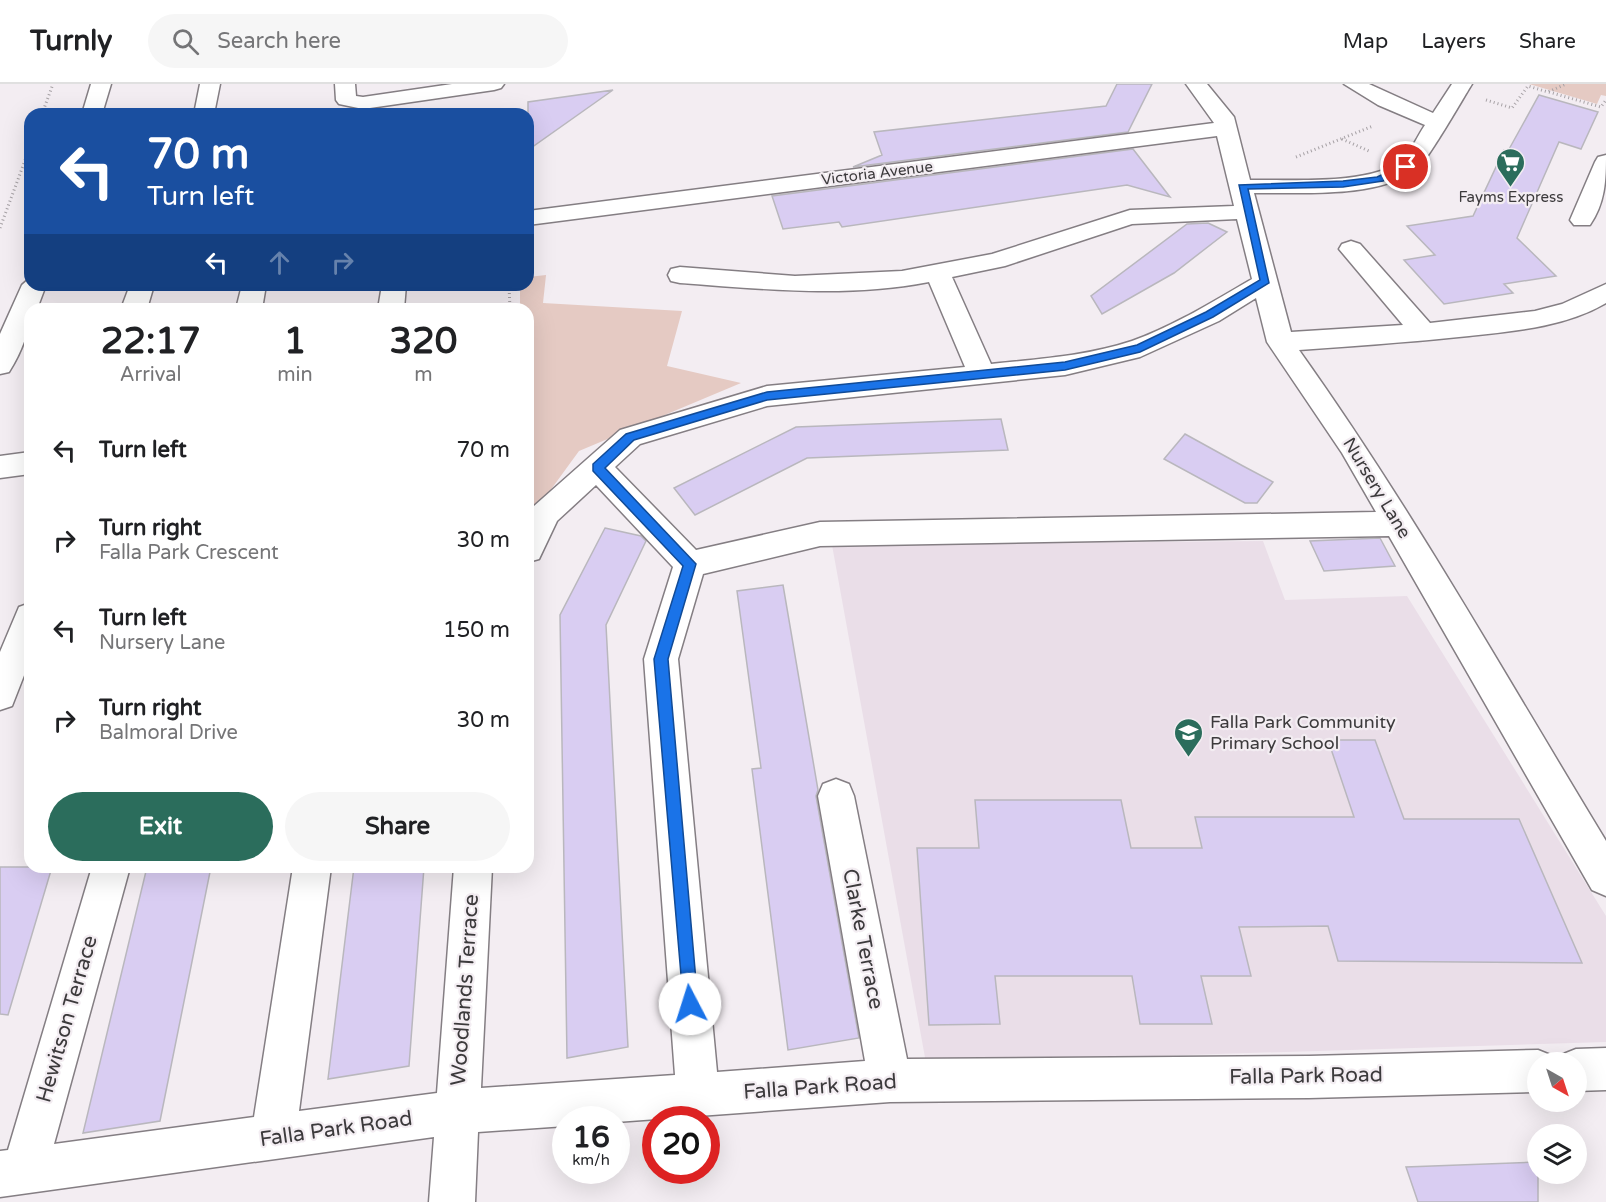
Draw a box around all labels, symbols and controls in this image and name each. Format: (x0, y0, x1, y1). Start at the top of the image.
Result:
search box (148, 14, 568, 68)
text: Turnly (30, 24, 112, 58)
icon: search (169, 25, 202, 58)
text: Search here (217, 28, 341, 54)
text: Map (1343, 29, 1388, 54)
text: Layers (1421, 29, 1486, 54)
text: Share (1519, 29, 1576, 54)
text: 70 m (147, 129, 249, 180)
icon: left (48, 132, 126, 210)
pin (1380, 141, 1431, 192)
supermarket icon: Fayms Express (1495, 146, 1527, 188)
icon: arrive (1389, 150, 1422, 183)
street label: Victoria Avenue (820, 157, 934, 189)
text: Turn left (147, 180, 254, 213)
place label: Fayms Express (1459, 188, 1563, 206)
icon: left (200, 246, 233, 279)
icon: ahead (263, 246, 296, 279)
icon: right (326, 246, 359, 279)
text: 22:17 (101, 320, 201, 363)
text: 1 (284, 320, 306, 363)
text: 320 (389, 320, 457, 363)
text: Arrival (120, 363, 182, 387)
text: min (277, 363, 313, 387)
text: m (414, 363, 433, 387)
icon: left (48, 434, 81, 467)
street label: Nursery Lane (1338, 434, 1416, 542)
text: Turn left (99, 437, 187, 463)
text: 70 m (456, 437, 510, 463)
text: Turn right (99, 515, 201, 541)
icon: right (48, 524, 81, 557)
text: 30 m (456, 527, 510, 553)
text: Falla Park Crescent (99, 541, 279, 565)
text: Turn left (99, 605, 187, 631)
icon: left (48, 614, 81, 647)
text: 150 m (443, 617, 510, 643)
text: Nursery Lane (99, 631, 225, 655)
text: Turn right (99, 695, 201, 721)
icon: right (48, 704, 81, 737)
text: 30 m (456, 707, 510, 733)
place label: Falla Park Community Primary School (1210, 711, 1396, 754)
school or university icon: Falla Park Community Primary School (1173, 716, 1205, 758)
text: Balmoral Drive (99, 721, 238, 745)
button: Exit (48, 792, 273, 861)
button: Share (285, 792, 510, 861)
street label: Clarke Terrace (837, 867, 889, 1011)
street label: Woodlands Terrace (446, 893, 484, 1087)
street label: Hewitson Terrace (31, 933, 103, 1105)
position arrow (658, 972, 722, 1036)
north arrow (1527, 1052, 1587, 1112)
map controls (1527, 1052, 1587, 1184)
street label: Falla Park Road (1229, 1062, 1383, 1090)
street label: Falla Park Road (742, 1069, 898, 1105)
street label: Falla Park Road (258, 1106, 414, 1152)
speed limit sign: 20 (642, 1106, 720, 1184)
text: 16 (572, 1119, 610, 1156)
button: layers (1527, 1124, 1587, 1184)
text: km/h (572, 1151, 610, 1169)

